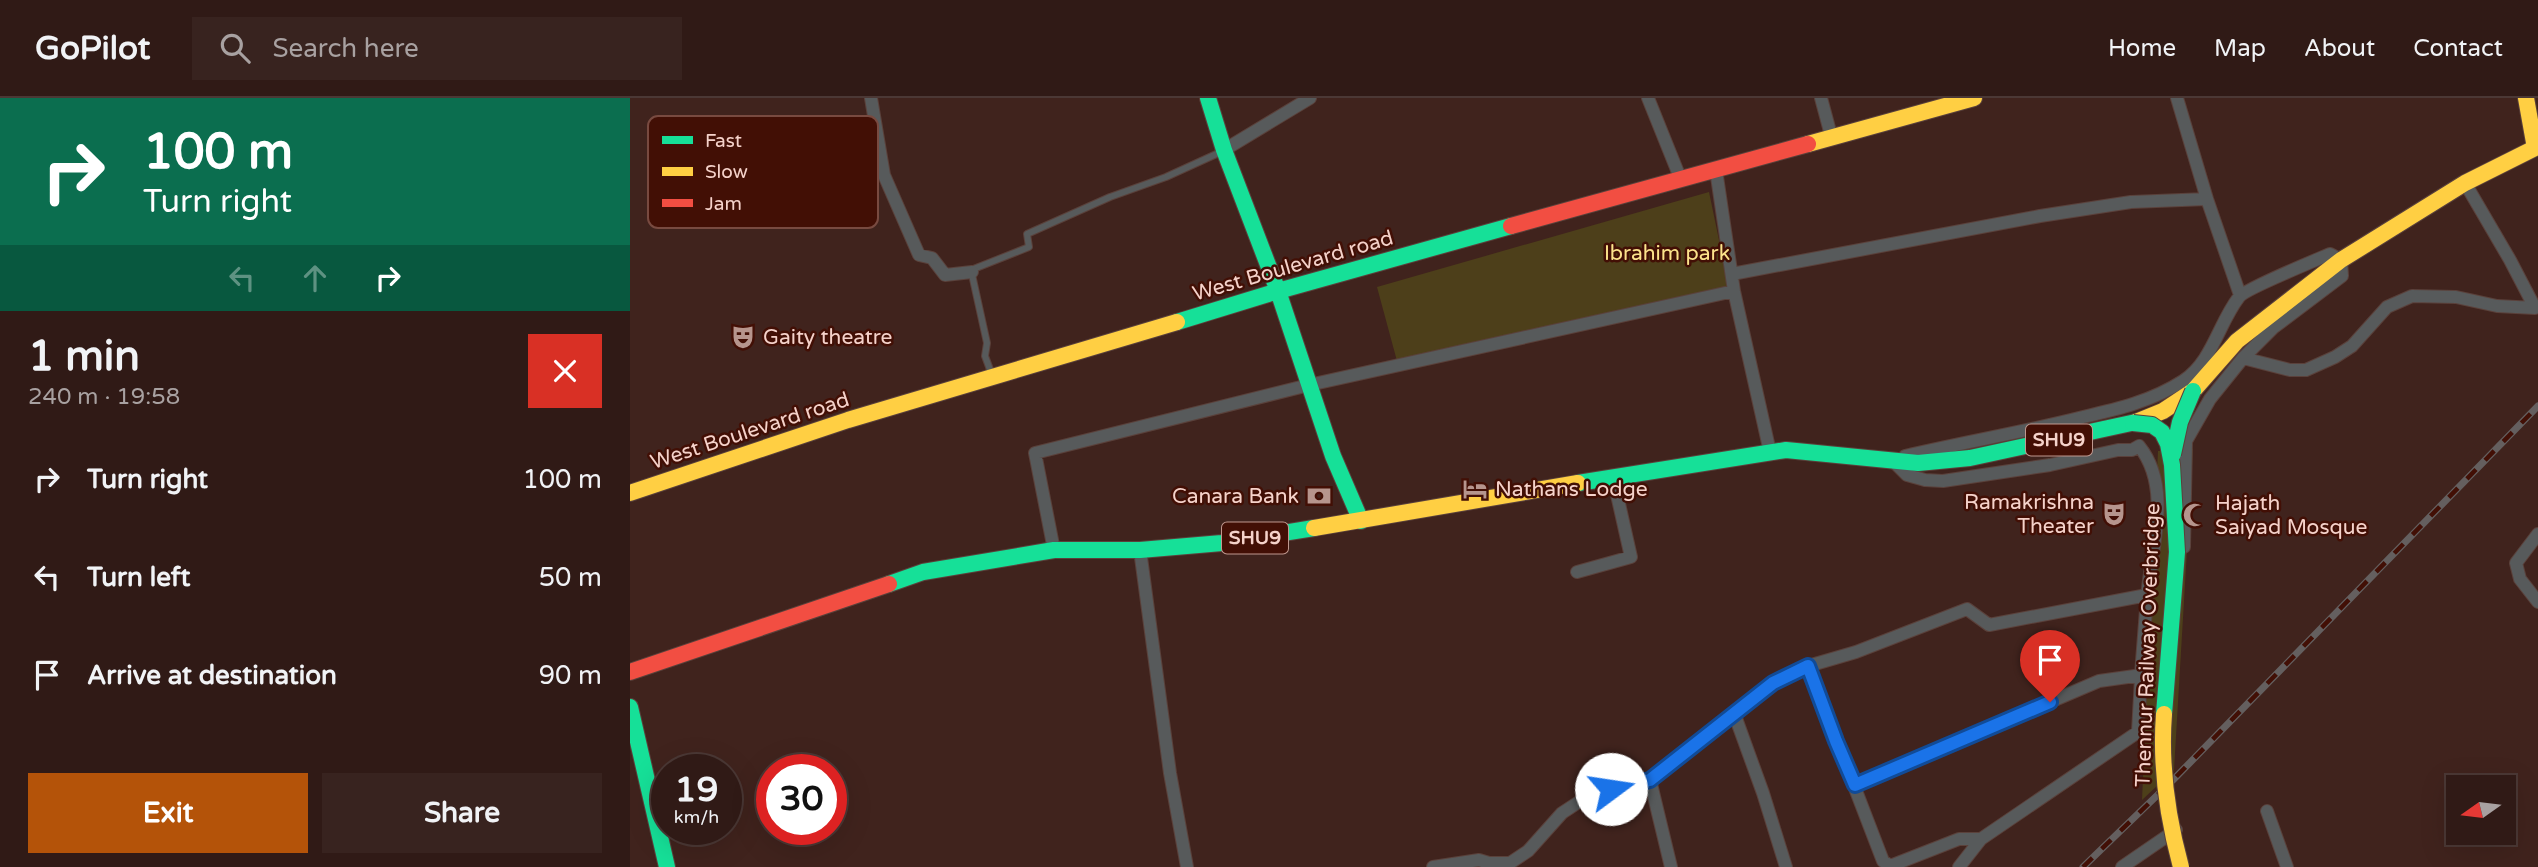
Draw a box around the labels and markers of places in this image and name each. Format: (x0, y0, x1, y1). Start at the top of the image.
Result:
theatre icon: Gaity theatre (729, 323, 757, 351)
place label: Gaity theatre (763, 325, 893, 350)
hotel icon: Nathans Lodge (1461, 475, 1489, 503)
place label: Nathans Lodge (1495, 477, 1648, 502)
bank icon: Canara Bank (1305, 482, 1333, 510)
place label: Canara Bank (1172, 484, 1299, 509)
place label: Ramakrishna Theater (1964, 490, 2094, 539)
place label: Hajath Saiyad Mosque (2215, 491, 2368, 540)
theatre icon: Ramakrishna Theater (2100, 500, 2128, 528)
mosque icon: Hajath Saiyad Mosque (2181, 501, 2209, 529)
pin (2020, 630, 2080, 702)

